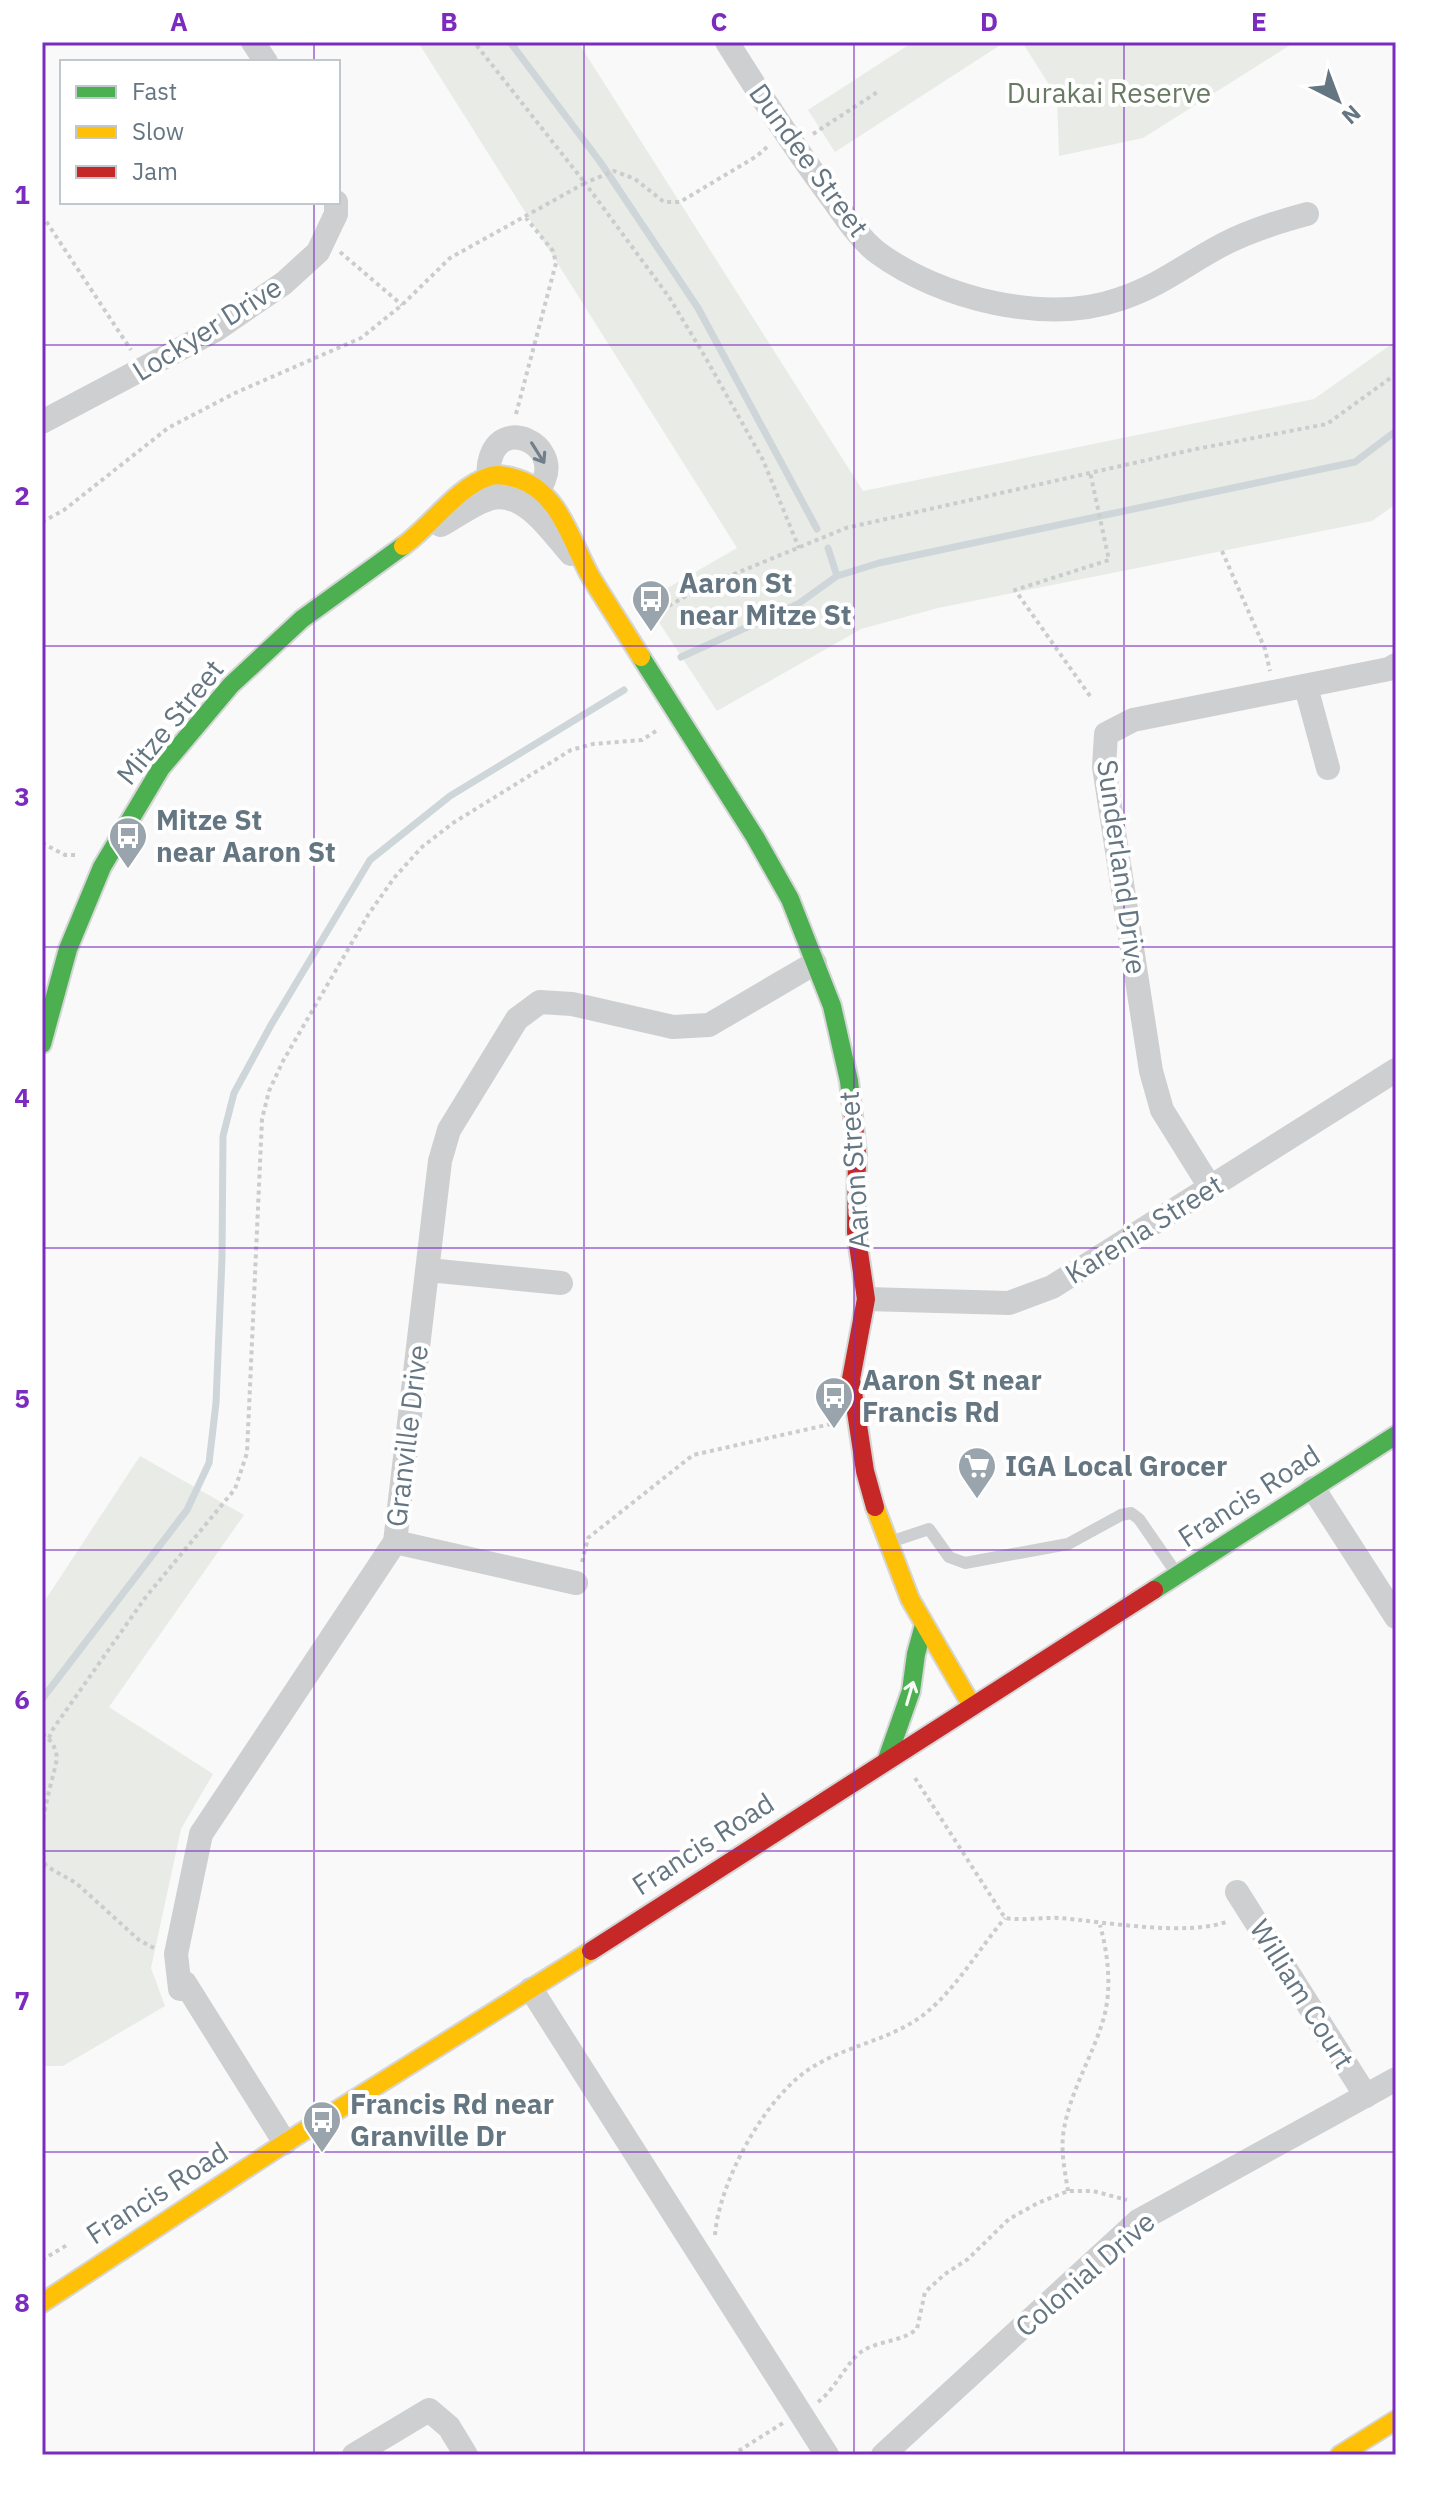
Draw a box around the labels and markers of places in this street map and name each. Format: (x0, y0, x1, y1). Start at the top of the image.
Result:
place label: Aaron St near Mitze St (679, 564, 852, 633)
bus stop icon: Aaron St near Mitze St (630, 578, 672, 633)
place label: Mitze St near Aaron St (156, 801, 336, 870)
bus stop icon: Mitze St near Aaron St (107, 815, 149, 870)
place label: Aaron St near Francis Rd (862, 1361, 1042, 1430)
bus stop icon: Aaron St near Francis Rd (813, 1375, 855, 1430)
supermarket icon: IGA Local Grocer (956, 1445, 998, 1500)
place label: IGA Local Grocer (1005, 1447, 1227, 1484)
place label: Francis Rd near Granville Dr (350, 2085, 554, 2154)
bus stop icon: Francis Rd near Granville Dr (301, 2099, 343, 2154)

